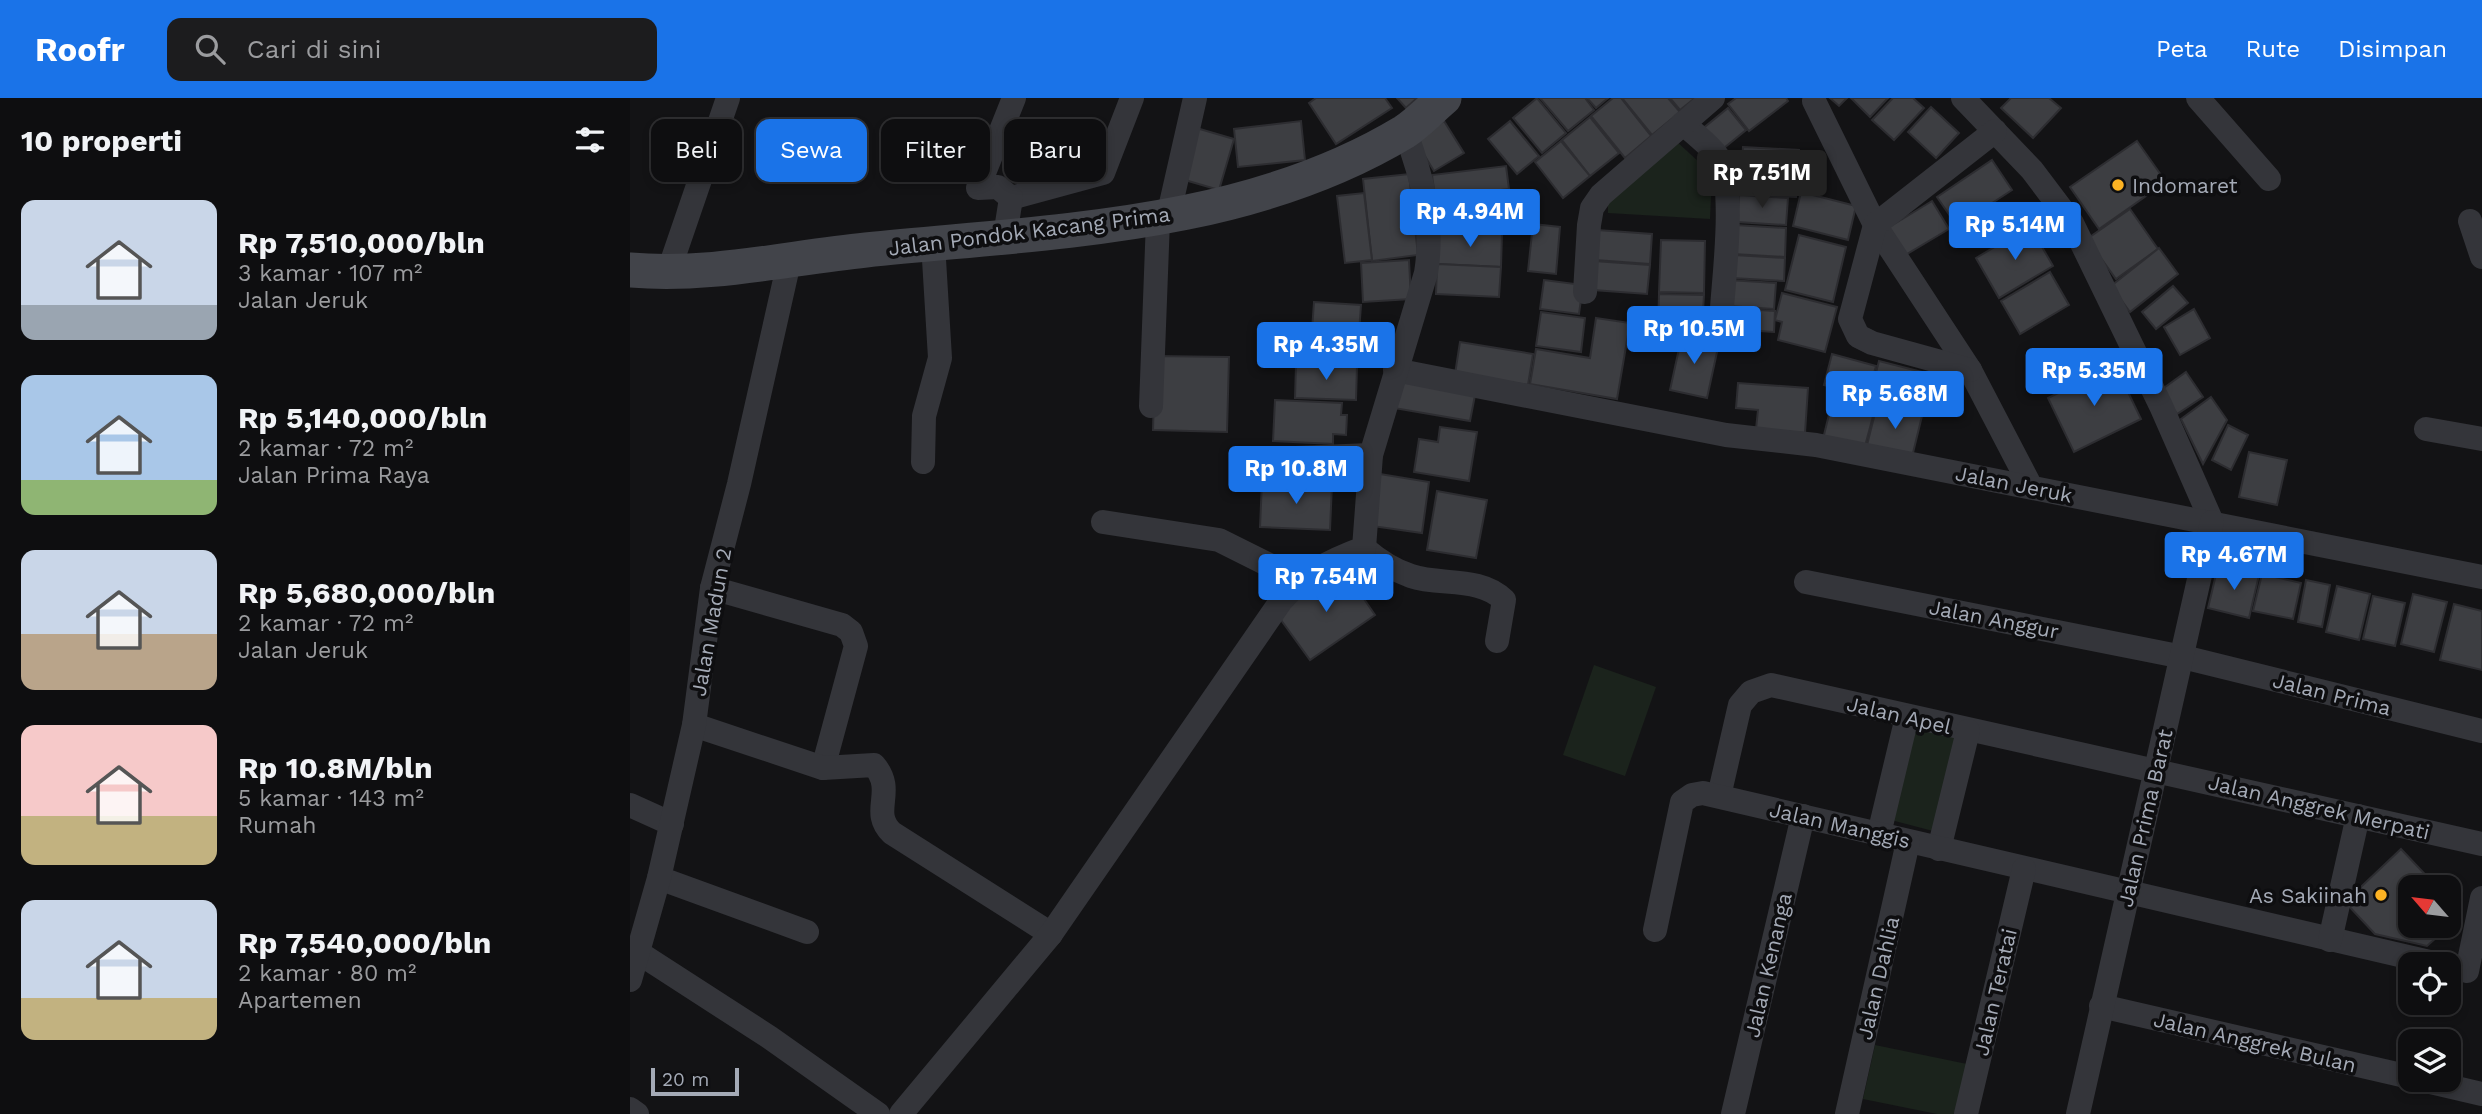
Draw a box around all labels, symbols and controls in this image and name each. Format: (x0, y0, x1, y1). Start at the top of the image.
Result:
search box (167, 18, 657, 81)
text: Roofr (35, 30, 125, 69)
icon: search (191, 30, 229, 68)
text: Cari di sini (247, 34, 381, 64)
text: Peta (2156, 35, 2208, 63)
text: Rute (2246, 35, 2300, 63)
text: Disimpan (2338, 35, 2447, 63)
chip: Beli (651, 119, 742, 182)
chip: Sewa (756, 119, 867, 182)
chip: Filter (881, 119, 990, 182)
chip: Baru (1004, 119, 1106, 182)
icon: filters (571, 121, 609, 159)
text: 10 properti (21, 123, 182, 158)
pin: Rp 7.51M (1690, 150, 1834, 210)
text: Rp 7.51M (1713, 159, 1811, 186)
place label: Indomaret (2132, 173, 2238, 198)
marker: Indomaret (2110, 177, 2126, 193)
pin: Rp 4.94M (1398, 190, 1542, 249)
text: Rp 4.94M (1416, 198, 1524, 225)
street label: Jalan Pondok Kacang Prima (887, 201, 1171, 261)
pin: Rp 5.14M (1943, 202, 2087, 262)
text: Rp 5.14M (1965, 211, 2065, 238)
text: Rp 7,510,000/bln (238, 225, 485, 260)
icon: home (77, 228, 161, 312)
text: 3 kamar · 107 m² (238, 260, 422, 287)
text: Jalan Jeruk (238, 287, 368, 314)
pin: Rp 10.5M (1622, 306, 1766, 366)
text: Rp 10.5M (1643, 315, 1745, 342)
pin: Rp 4.35M (1254, 322, 1398, 382)
text: Rp 4.35M (1273, 331, 1379, 358)
pin: Rp 5.35M (2022, 348, 2166, 408)
text: Rp 5.35M (2042, 357, 2146, 384)
pin: Rp 5.68M (1823, 372, 1967, 431)
text: Rp 5.68M (1842, 380, 1948, 407)
text: Rp 5,140,000/bln (238, 400, 487, 435)
icon: home (77, 403, 161, 487)
text: 2 kamar · 72 m² (238, 435, 413, 462)
pin: Rp 10.8M (1224, 446, 1368, 506)
text: Rp 10.8M (1244, 455, 1348, 482)
street label: Jalan Jeruk (1953, 460, 2075, 508)
text: Jalan Prima Raya (238, 462, 430, 489)
pin: Rp 4.67M (2162, 532, 2306, 592)
text: Rp 4.67M (2181, 541, 2287, 568)
street label: Jalan Madun 2 (686, 546, 736, 698)
pin: Rp 7.54M (1254, 554, 1398, 614)
text: Rp 7.54M (1274, 563, 1378, 590)
text: Rp 5,680,000/bln (238, 575, 495, 610)
icon: home (77, 578, 161, 662)
street label: Jalan Anggur (1927, 594, 2061, 644)
text: 2 kamar · 72 m² (238, 610, 413, 637)
text: Jalan Jeruk (238, 637, 368, 664)
street label: Jalan Prima (2270, 667, 2394, 721)
street label: Jalan Apel (1844, 691, 1954, 739)
street label: Jalan Prima Barat (2112, 727, 2178, 909)
text: Rp 10.8M/bln (238, 750, 433, 785)
icon: home (77, 753, 161, 837)
street label: Jalan Anggrek Merpati (2206, 769, 2432, 845)
text: 5 kamar · 143 m² (238, 785, 424, 812)
street label: Jalan Manggis (1767, 797, 1913, 853)
text: Rumah (238, 812, 316, 839)
north arrow (2398, 875, 2460, 938)
map controls (2398, 875, 2461, 1092)
place label: As Sakiinah (2249, 883, 2367, 908)
marker: As Sakiinah (2373, 887, 2389, 903)
street label: Jalan Kenanga (1739, 890, 1797, 1040)
street label: Jalan Dahlia (1852, 914, 1904, 1042)
text: Rp 7,540,000/bln (238, 925, 491, 960)
street label: Jalan Teratai (1968, 926, 2022, 1058)
icon: home (77, 928, 161, 1012)
button: locate (2398, 952, 2461, 1015)
text: 2 kamar · 80 m² (238, 960, 416, 987)
text: Apartemen (238, 987, 362, 1014)
street label: Jalan Anggrek Bulan (2151, 1007, 2359, 1077)
button: layers (2398, 1029, 2461, 1092)
scale bar (651, 1065, 738, 1097)
text: 20 m (662, 1068, 709, 1091)

